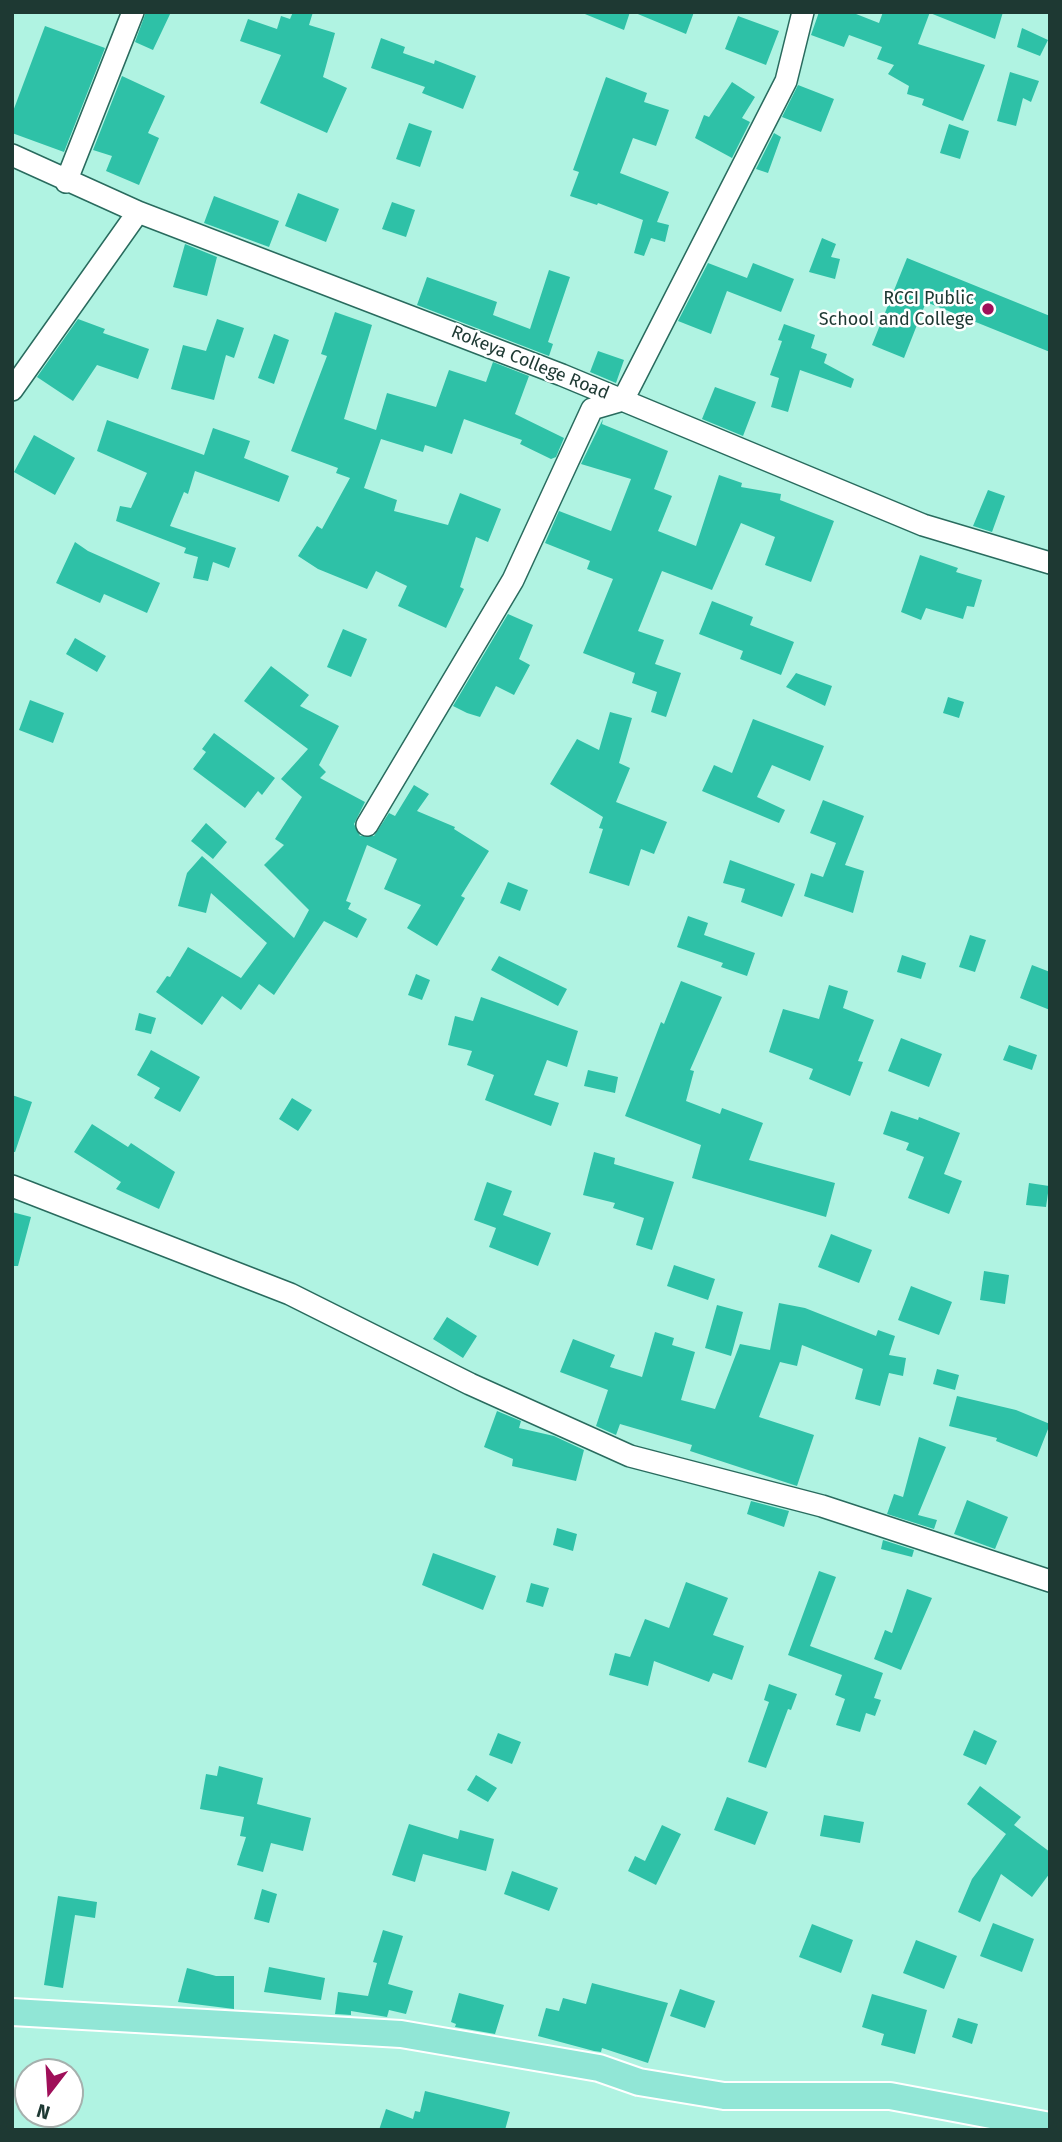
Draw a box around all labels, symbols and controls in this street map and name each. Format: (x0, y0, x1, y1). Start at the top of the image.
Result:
place label: RCCI Public School and College (819, 288, 974, 330)
marker: RCCI Public School and College (980, 301, 996, 317)
street label: Rokeya College Road (448, 321, 612, 405)
north arrow (14, 2058, 84, 2128)
text: N (34, 2099, 53, 2124)

